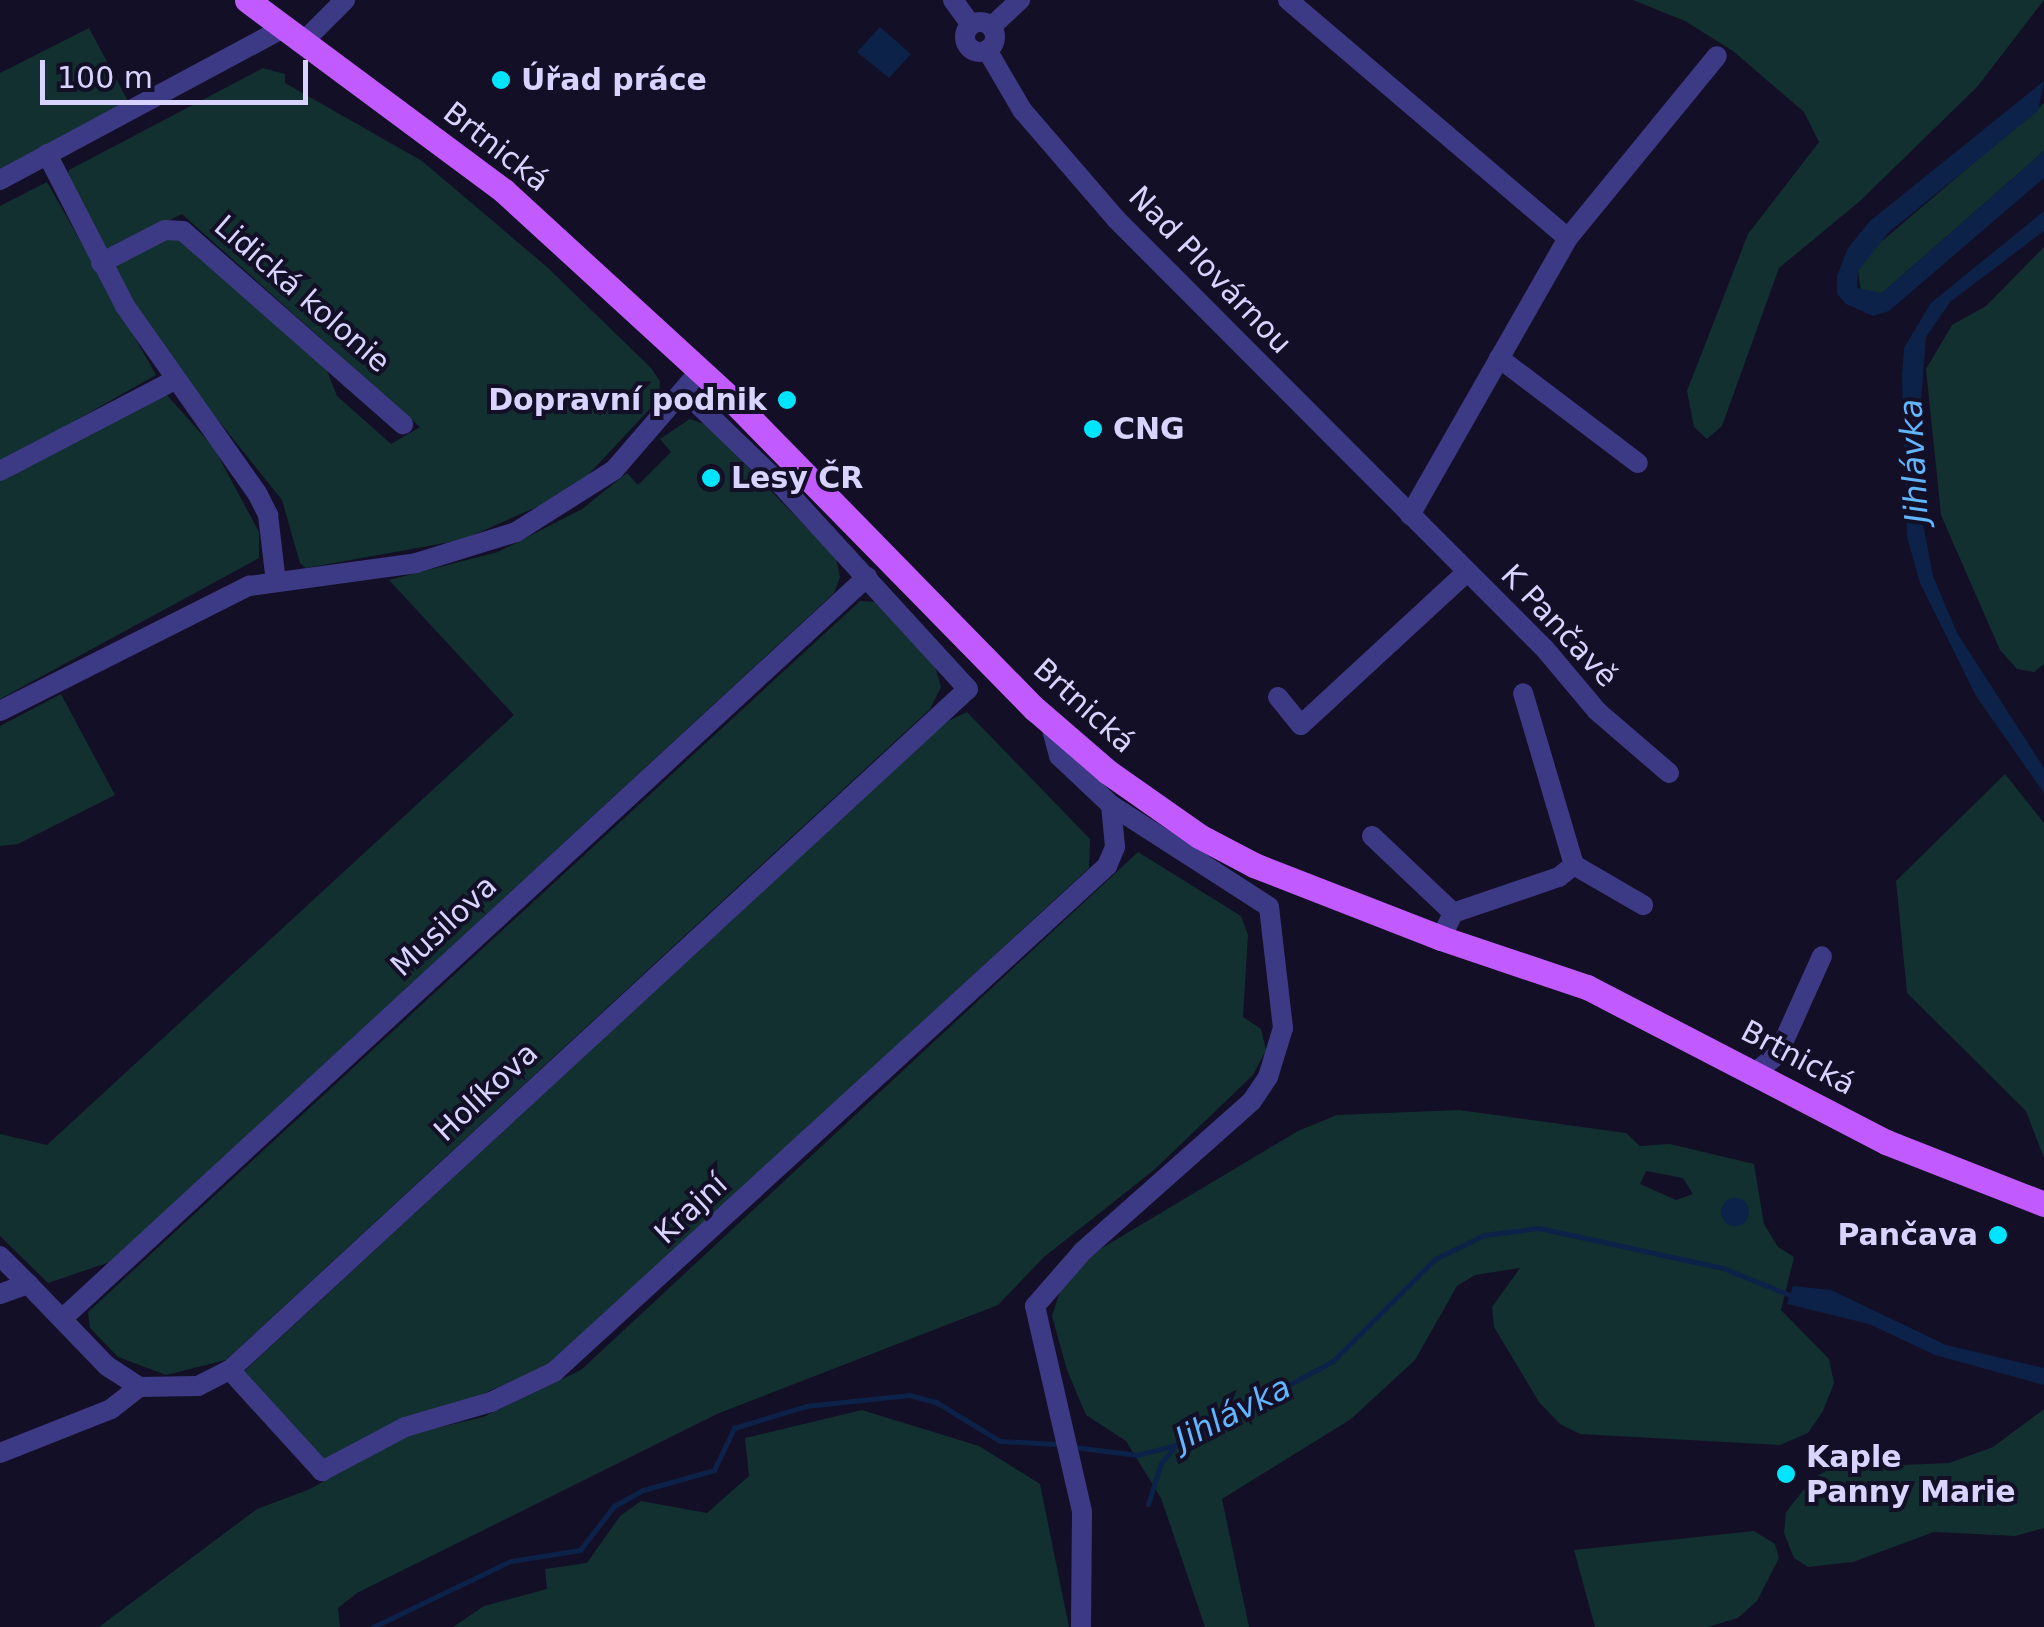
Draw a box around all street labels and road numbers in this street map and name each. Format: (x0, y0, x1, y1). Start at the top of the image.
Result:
street label: Brtnická (436, 95, 556, 199)
street label: Nad Plovárnou (1121, 179, 1299, 361)
street label: Lidická kolonie (207, 208, 397, 380)
street label: K Pančavě (1493, 557, 1625, 695)
street label: Brtnická (1026, 651, 1142, 761)
street label: Musilova (384, 868, 504, 984)
street label: Brtnická (1735, 1013, 1861, 1103)
street label: Holíkova (427, 1035, 545, 1149)
street label: Krajní (647, 1166, 735, 1252)

